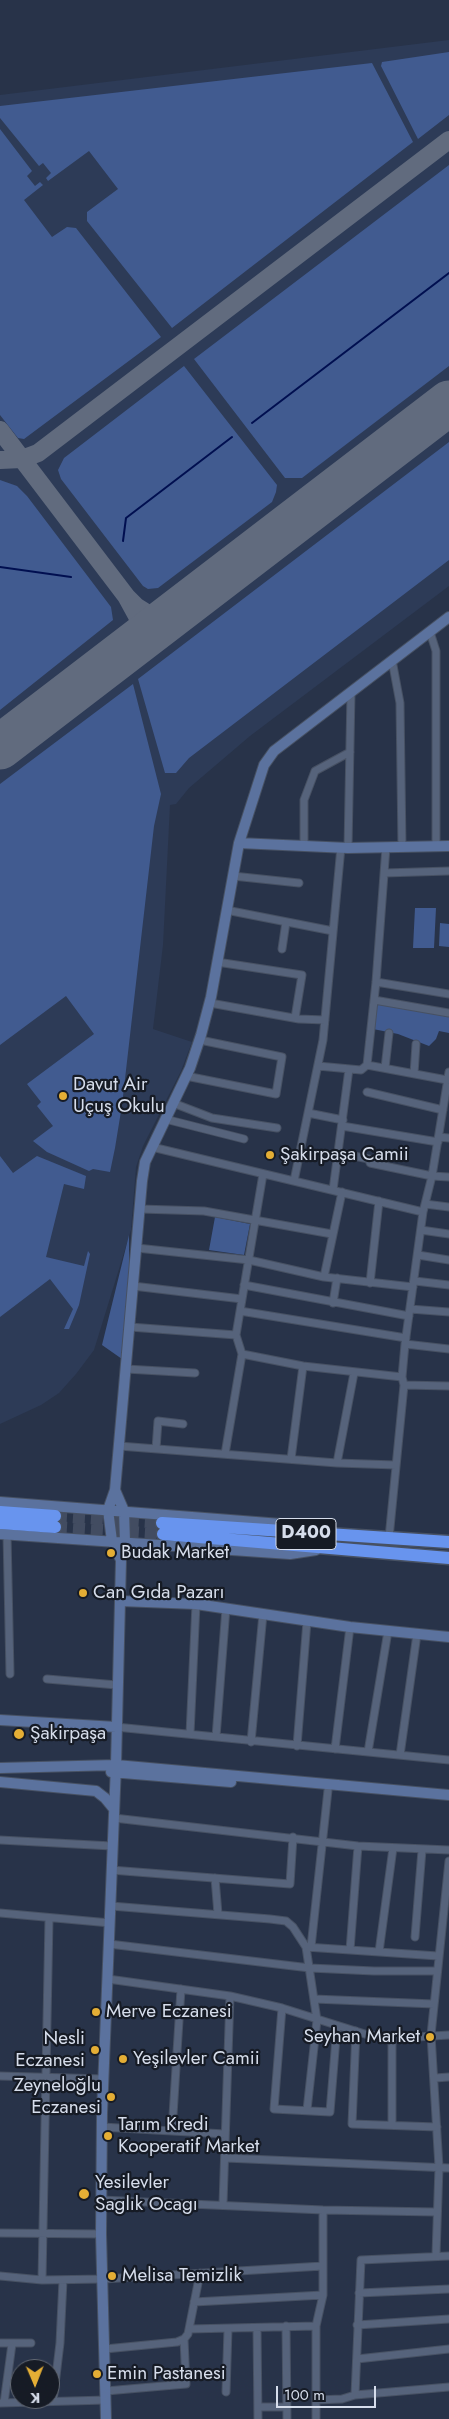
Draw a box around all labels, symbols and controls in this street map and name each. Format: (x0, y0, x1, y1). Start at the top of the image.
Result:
place label: Davut Air Uçuş Okulu (73, 1074, 165, 1118)
marker: Davut Air Uçuş Okulu (57, 1090, 69, 1102)
place label: Şakirpaşa Camii (280, 1144, 409, 1166)
marker: Şakirpaşa Camii (264, 1149, 276, 1161)
road number: D400 (276, 1518, 336, 1550)
place label: Budak Market (121, 1542, 229, 1564)
marker: Budak Market (105, 1547, 117, 1559)
place label: Can Gıda Pazarı (93, 1582, 224, 1604)
marker: Can Gıda Pazarı (77, 1587, 89, 1599)
place label: Şakirpaşa (30, 1723, 106, 1745)
marker: Şakirpaşa (12, 1727, 26, 1741)
place label: Merve Eczanesi (106, 2001, 232, 2023)
marker: Merve Eczanesi (90, 2006, 102, 2018)
place label: Seyhan Market (303, 2026, 420, 2048)
place label: Nesli Eczanesi (15, 2028, 85, 2072)
marker: Seyhan Market (424, 2031, 436, 2043)
marker: Nesli Eczanesi (89, 2044, 101, 2056)
place label: Yeşilevler Camii (133, 2048, 260, 2070)
marker: Yeşilevler Camii (117, 2053, 129, 2065)
place label: Zeyneloğlu Eczanesi (14, 2075, 101, 2119)
marker: Zeyneloğlu Eczanesi (105, 2091, 117, 2103)
place label: Tarım Kredi Kooperatif Market (118, 2114, 259, 2158)
marker: Tarım Kredi Kooperatif Market (102, 2130, 114, 2142)
place label: Yesilevler Saglık Ocagı (95, 2172, 198, 2216)
marker: Yesilevler Saglık Ocagı (77, 2187, 91, 2201)
place label: Melisa Temizlik (122, 2265, 242, 2287)
marker: Melisa Temizlik (106, 2270, 118, 2282)
north arrow (10, 2359, 60, 2409)
place label: Emin Pastanesi (107, 2363, 226, 2385)
marker: Emin Pastanesi (91, 2368, 103, 2380)
scale bar (279, 2376, 379, 2408)
text: 100 m (284, 2384, 325, 2406)
text: K (30, 2388, 40, 2408)

